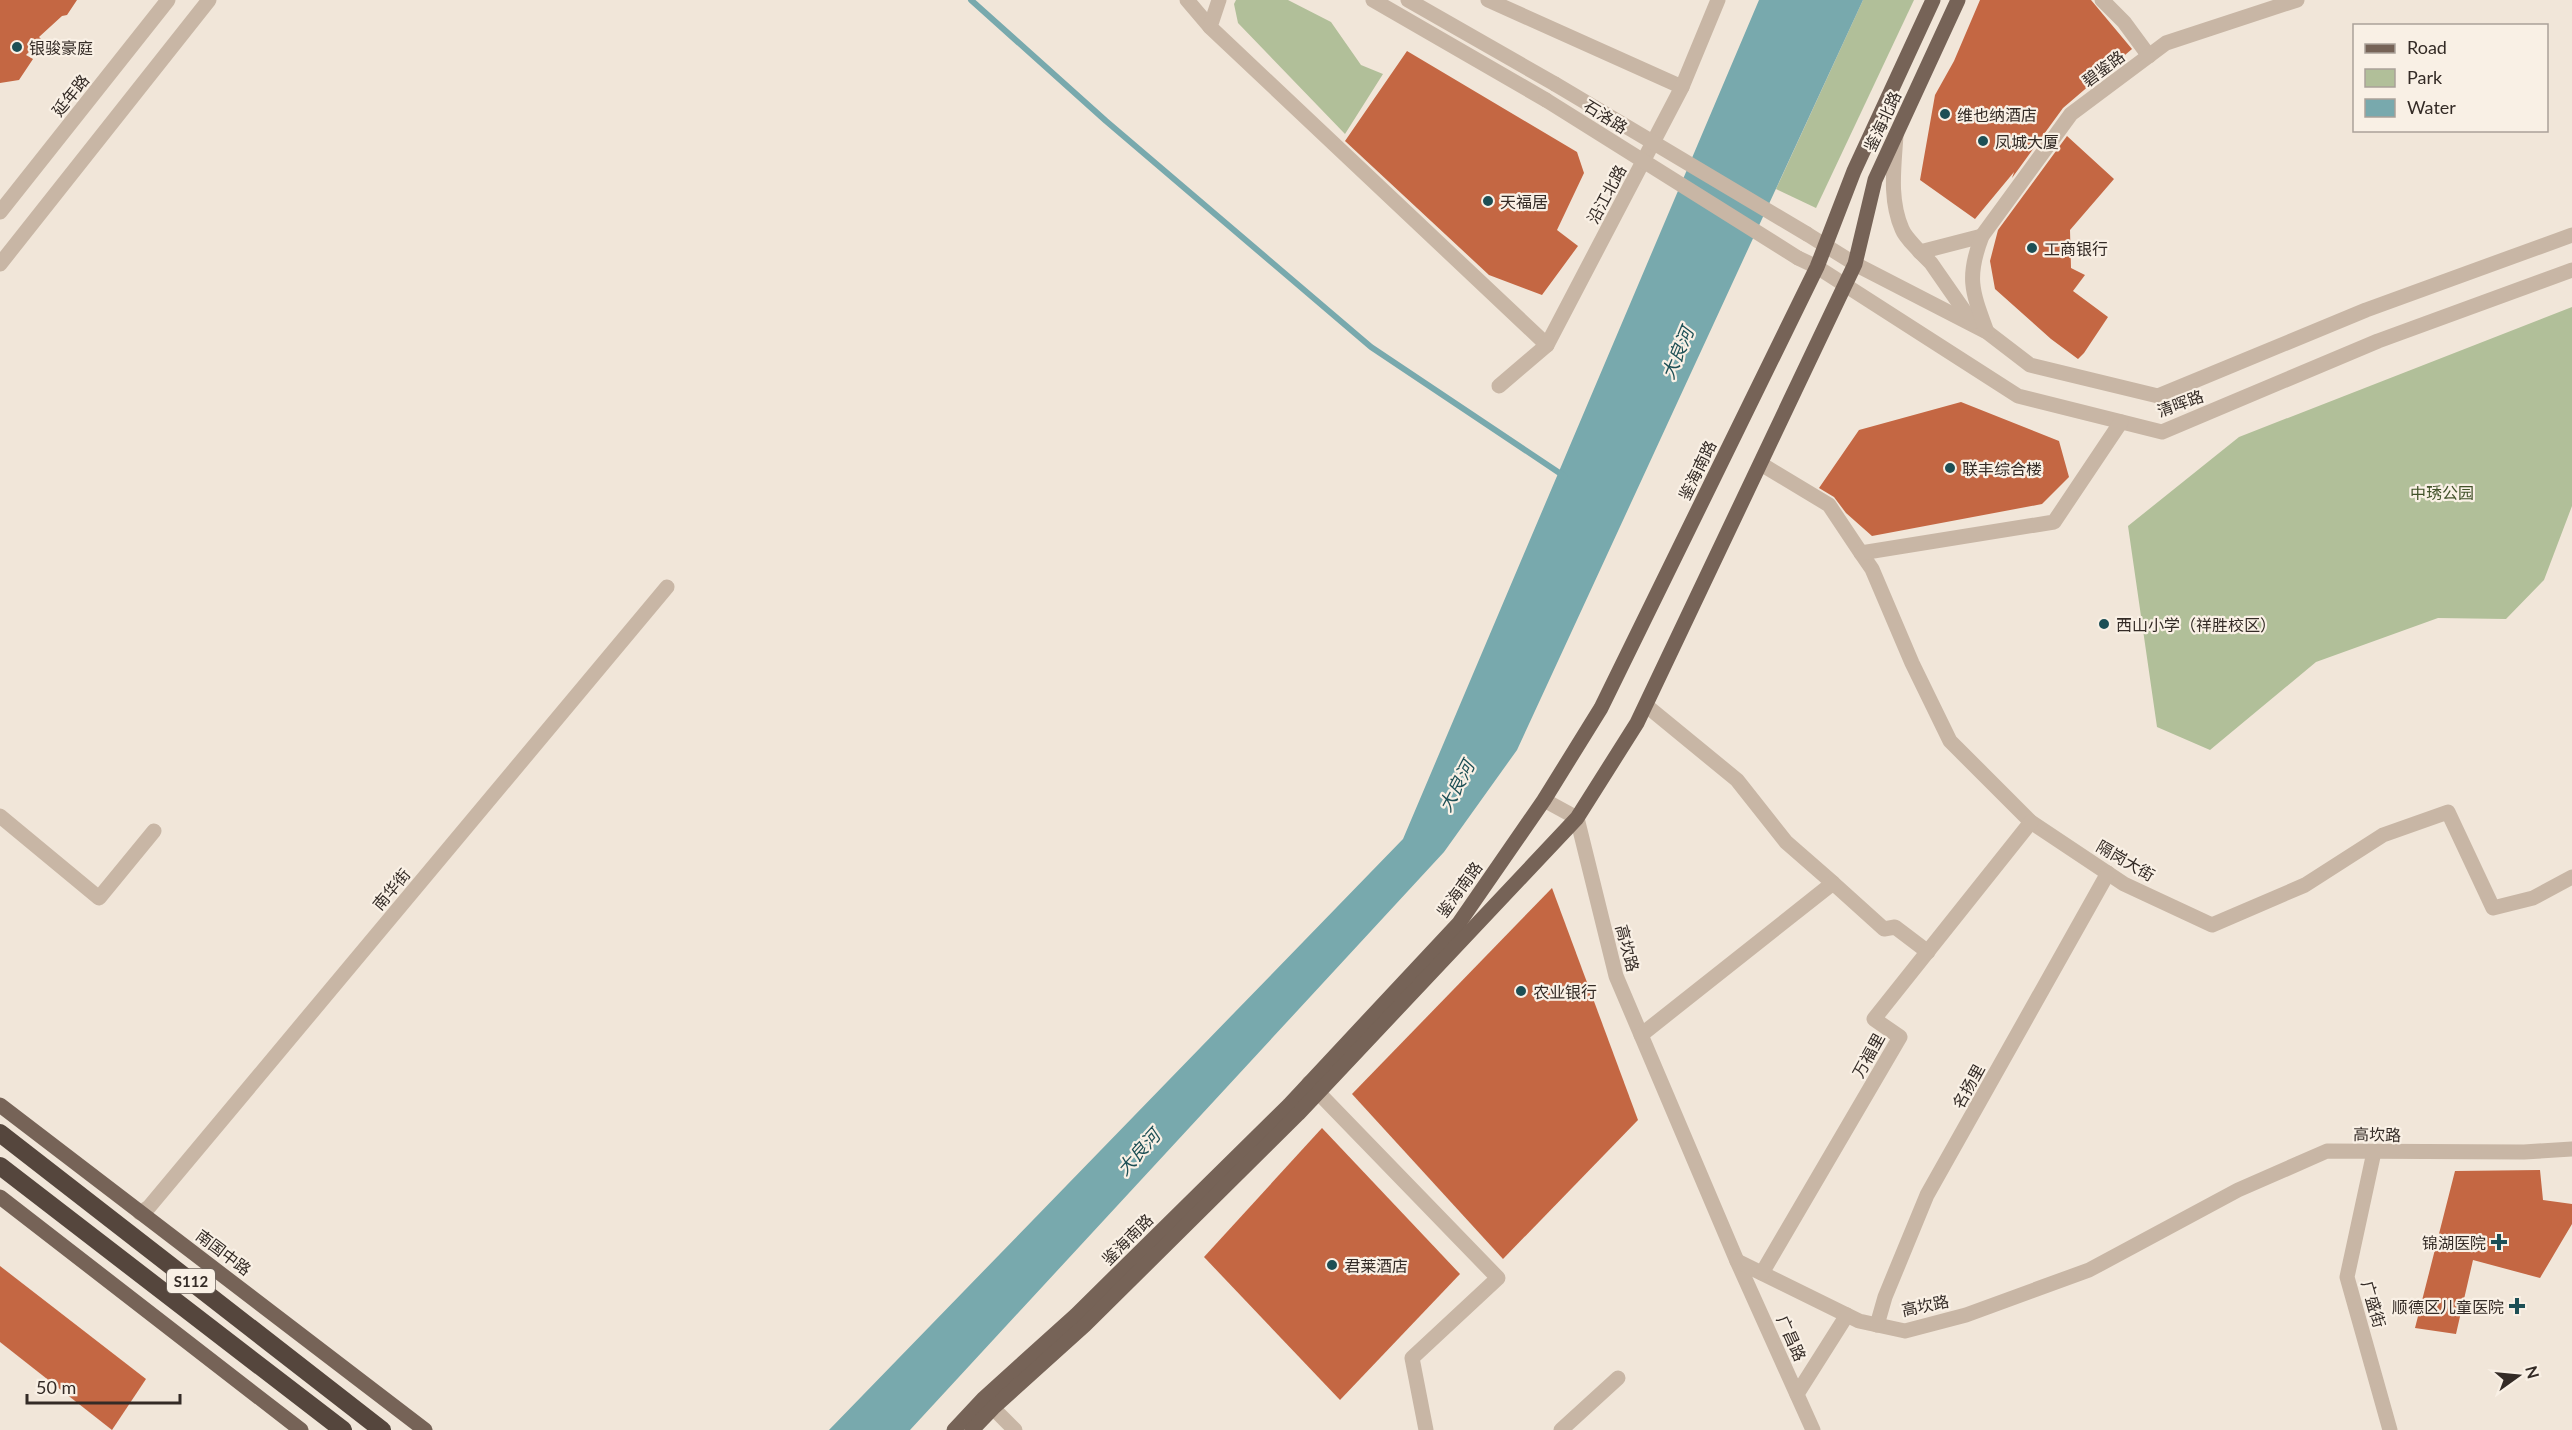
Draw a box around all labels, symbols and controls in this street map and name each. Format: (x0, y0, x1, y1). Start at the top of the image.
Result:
legend (2353, 24, 2548, 132)
text: Road (2407, 36, 2447, 58)
place label: 银骏豪庭 (29, 38, 93, 57)
marker: 银骏豪庭 (10, 40, 24, 54)
street label: 碧鉴路 (2078, 46, 2128, 90)
text: Park (2407, 66, 2443, 88)
street label: 延年路 (48, 70, 92, 120)
street label: 鉴海北路 (1860, 88, 1904, 154)
street label: 石洛路 (1581, 95, 1631, 137)
text: Water (2407, 96, 2456, 118)
place label: 维也纳酒店 (1957, 105, 2037, 124)
marker: 维也纳酒店 (1938, 107, 1952, 121)
place label: 凤城大厦 (1995, 132, 2059, 151)
marker: 凤城大厦 (1976, 134, 1990, 148)
street label: 沿江北路 (1583, 161, 1629, 227)
place label: 天福居 (1500, 192, 1548, 211)
marker: 天福居 (1481, 194, 1495, 208)
place label: 工商银行 (2044, 239, 2108, 258)
marker: 工商银行 (2025, 241, 2039, 255)
water label: 大良河 (1656, 321, 1699, 382)
street label: 清晖路 (2154, 386, 2206, 420)
street label: 鉴海南路 (1674, 437, 1720, 503)
place label: 联丰综合楼 (1962, 459, 2042, 478)
marker: 联丰综合楼 (1943, 461, 1957, 475)
park label: 中琇公园 (2410, 483, 2474, 502)
place label: 西山小学（祥胜校区） (2116, 615, 2276, 634)
marker: 西山小学（祥胜校区） (2097, 617, 2111, 631)
water label: 大良河 (1434, 754, 1480, 815)
street label: 隔岗大街 (2094, 836, 2158, 884)
street label: 鉴海南路 (1433, 858, 1485, 920)
street label: 南华街 (368, 865, 414, 913)
street label: 高坎路 (1613, 922, 1643, 974)
place label: 农业银行 (1533, 982, 1597, 1001)
marker: 农业银行 (1514, 984, 1528, 998)
street label: 万福里 (1848, 1029, 1888, 1081)
street label: 名扬里 (1948, 1060, 1988, 1112)
water label: 大良河 (1112, 1122, 1166, 1179)
street label: 高坎路 (2353, 1124, 2401, 1144)
street label: 鉴海南路 (1098, 1210, 1156, 1268)
street label: 南国中路 (193, 1225, 255, 1279)
place label: 锦湖医院 (2422, 1233, 2486, 1252)
marker: 锦湖医院 (2490, 1233, 2508, 1251)
place label: 君莱酒店 (1344, 1256, 1408, 1275)
marker: 君莱酒店 (1325, 1258, 1339, 1272)
road number: S112 (167, 1269, 215, 1293)
street label: 广盛街 (2358, 1278, 2390, 1330)
street label: 高坎路 (1900, 1291, 1950, 1319)
place label: 顺德区儿童医院 (2392, 1297, 2504, 1316)
marker: 顺德区儿童医院 (2508, 1297, 2526, 1315)
street label: 广昌路 (1774, 1312, 1810, 1364)
north arrow (2488, 1346, 2548, 1406)
text: N (2522, 1364, 2544, 1380)
scale bar (27, 1367, 180, 1405)
text: 50 m (36, 1376, 76, 1398)

